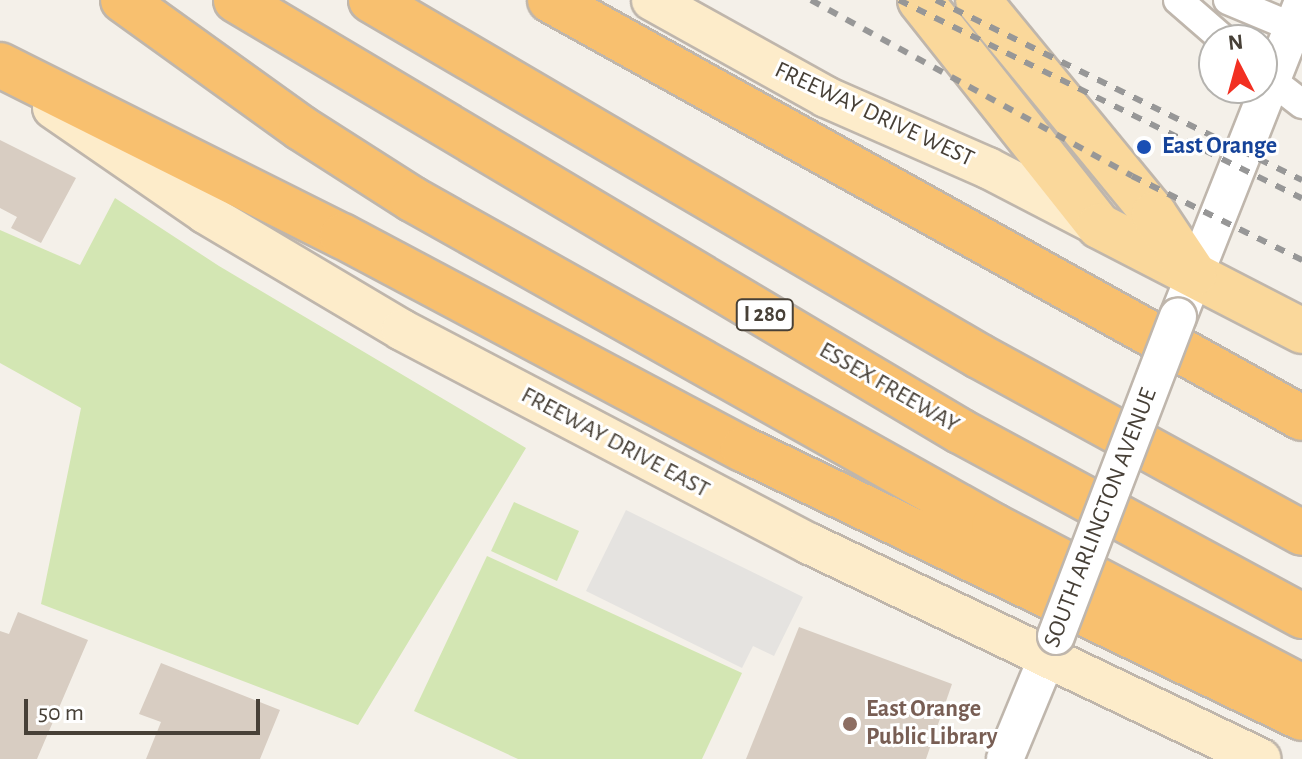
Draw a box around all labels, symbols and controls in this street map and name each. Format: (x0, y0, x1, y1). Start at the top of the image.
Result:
north arrow (1198, 24, 1278, 104)
text: N (1227, 30, 1244, 54)
street label: FREEWAY DRIVE WEST (770, 56, 978, 174)
place label: East Orange (1162, 133, 1277, 161)
marker: East Orange (1133, 136, 1155, 158)
road number: I 280 (735, 297, 795, 333)
street label: ESSEX FREEWAY (814, 336, 964, 440)
street label: FREEWAY DRIVE EAST (516, 381, 714, 505)
street label: SOUTH ARLINGTON AVENUE (1038, 384, 1164, 652)
scale bar (28, 683, 264, 733)
place label: East Orange Public Library (866, 696, 997, 752)
text: 50 m (38, 701, 84, 725)
marker: East Orange Public Library (841, 715, 859, 733)

